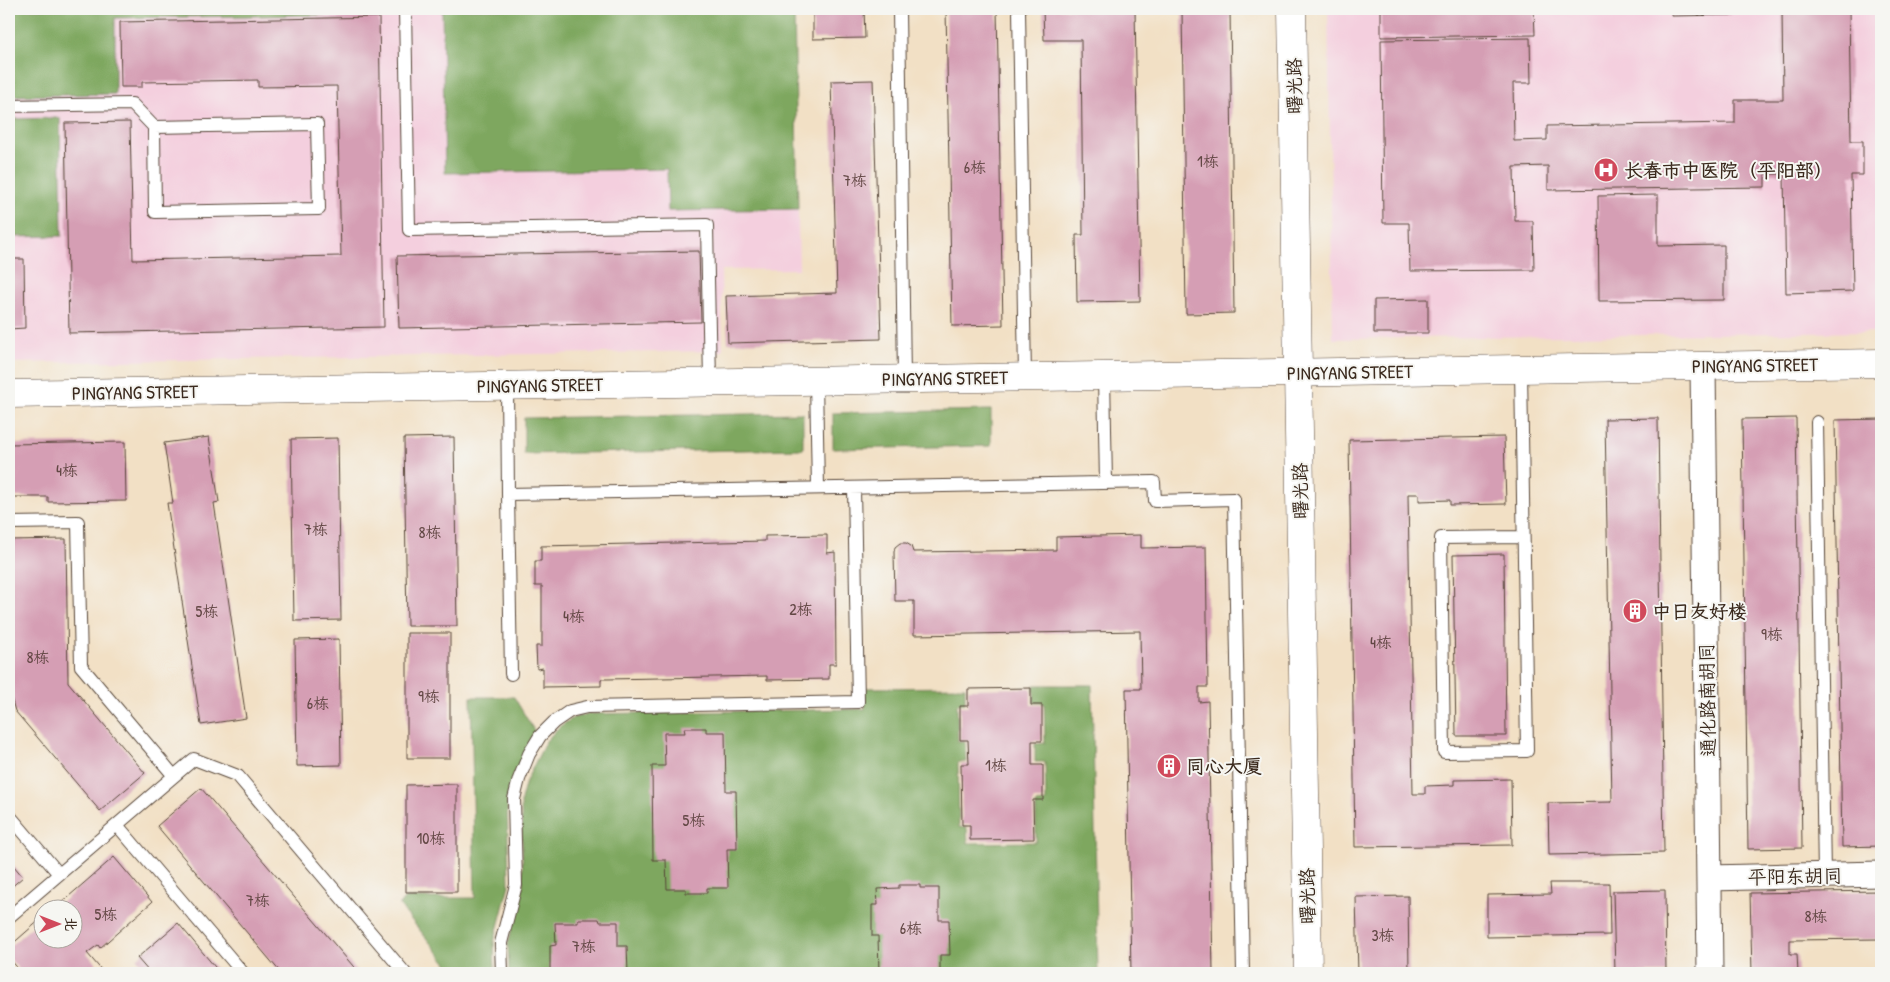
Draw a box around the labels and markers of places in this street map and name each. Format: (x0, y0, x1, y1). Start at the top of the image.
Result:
hospital icon: 长春市中医院（平阳部） (1593, 157, 1619, 183)
place label: 长春市中医院（平阳部） (1624, 157, 1833, 183)
building icon: 中日友好楼 (1622, 598, 1648, 624)
place label: 中日友好楼 (1652, 598, 1747, 624)
building icon: 同心大厦 (1156, 753, 1182, 779)
place label: 同心大厦 (1186, 753, 1262, 779)

